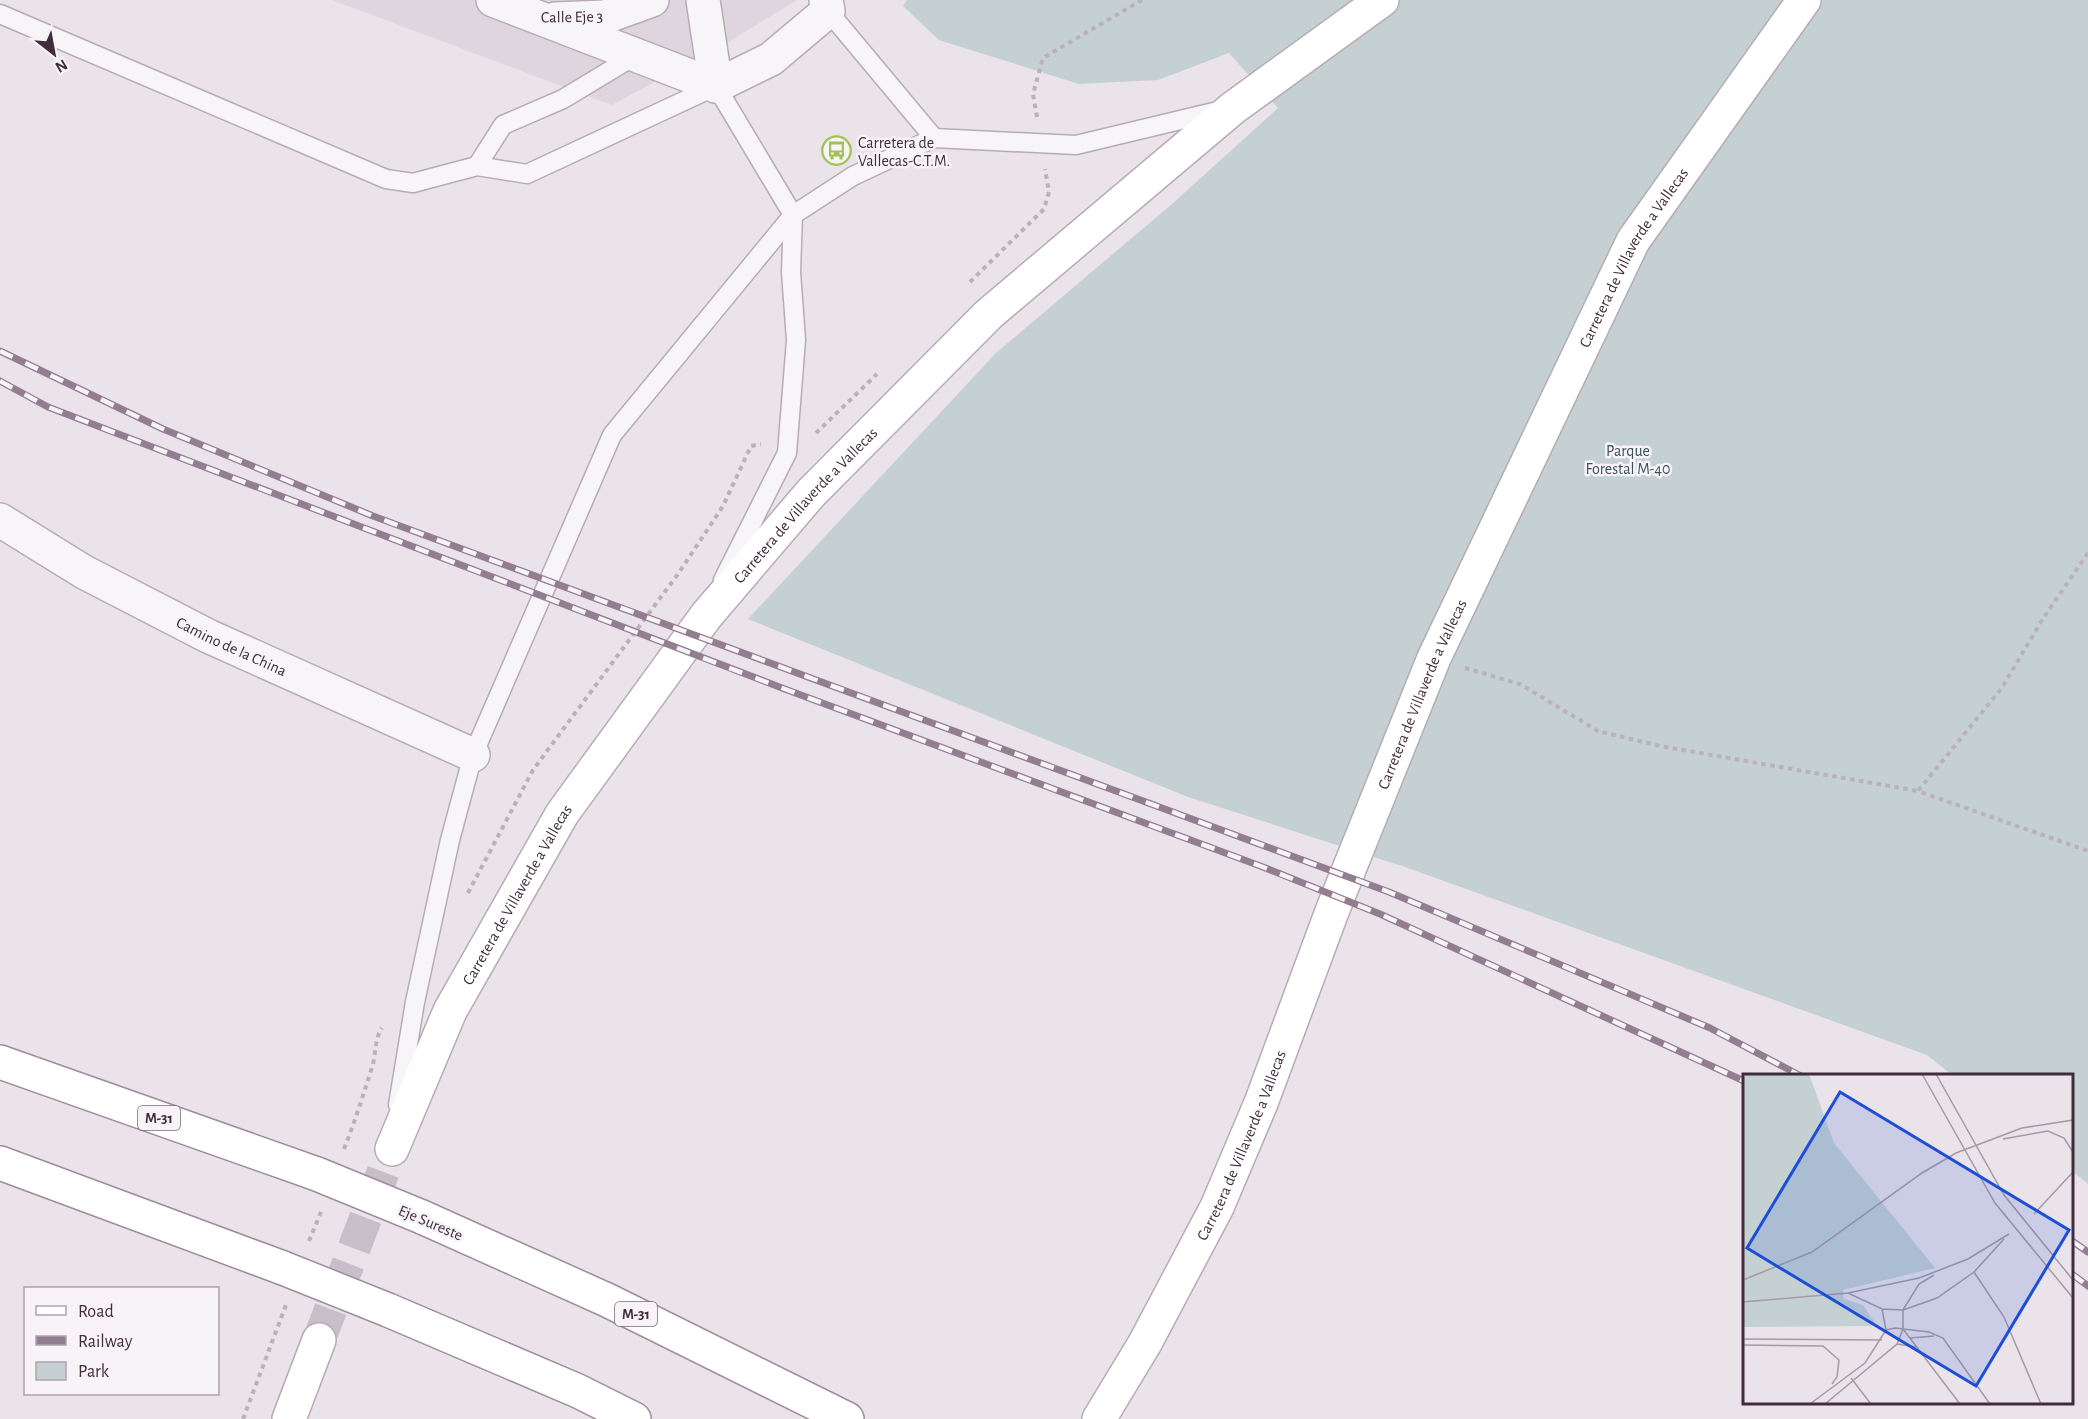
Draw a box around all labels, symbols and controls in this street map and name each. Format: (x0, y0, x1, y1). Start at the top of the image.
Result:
street label: Calle Eje 3 (541, 8, 603, 27)
north arrow (24, 24, 84, 84)
text: N (52, 56, 70, 76)
bus stop icon: Carretera de Vallecas-C.T.M. (821, 135, 853, 167)
place label: Carretera de Vallecas-C.T.M. (858, 135, 950, 169)
street label: Carretera de Villaverde a Vallecas (1577, 165, 1691, 350)
street label: Carretera de Villaverde a Vallecas (731, 425, 881, 586)
park label: Parque Forestal M-40 (1586, 443, 1670, 477)
street label: Carretera de Villaverde a Vallecas (1375, 597, 1470, 792)
street label: Camino de la China (174, 614, 289, 679)
street label: Carretera de Villaverde a Vallecas (460, 802, 575, 988)
street label: Carretera de Villaverde a Vallecas (1194, 1048, 1289, 1243)
inset map (1743, 1074, 2073, 1404)
road number: M-31 (138, 1106, 180, 1130)
street label: Eje Sureste (396, 1202, 465, 1245)
legend (24, 1287, 219, 1395)
road number: M-31 (615, 1302, 657, 1326)
text: Road (78, 1303, 114, 1321)
text: Railway (78, 1333, 133, 1351)
text: Park (78, 1363, 110, 1381)

